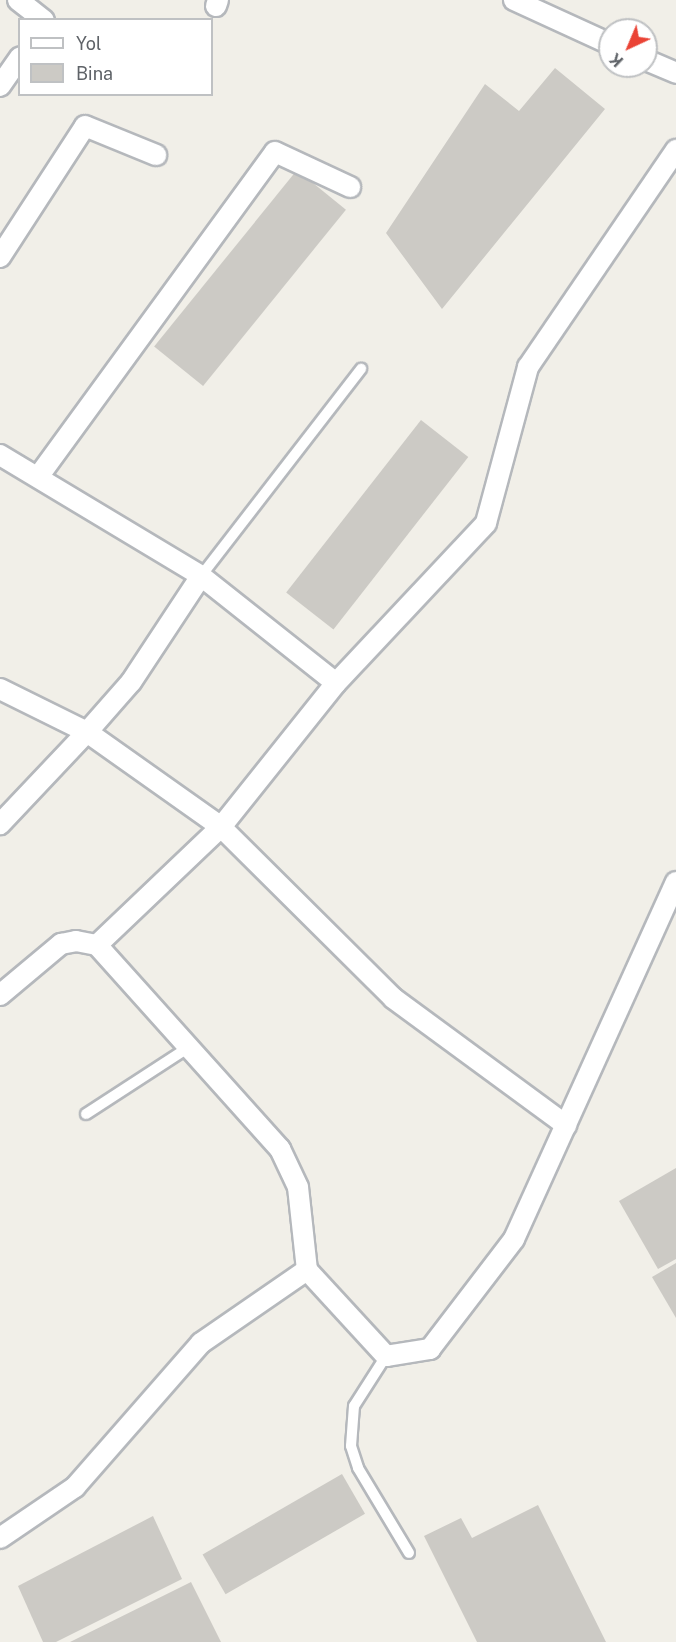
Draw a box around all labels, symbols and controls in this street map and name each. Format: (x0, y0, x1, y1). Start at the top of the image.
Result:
legend (18, 18, 213, 96)
north arrow (598, 18, 658, 78)
text: Yol (76, 33, 101, 54)
text: K (606, 49, 627, 71)
text: Bina (76, 63, 113, 84)

